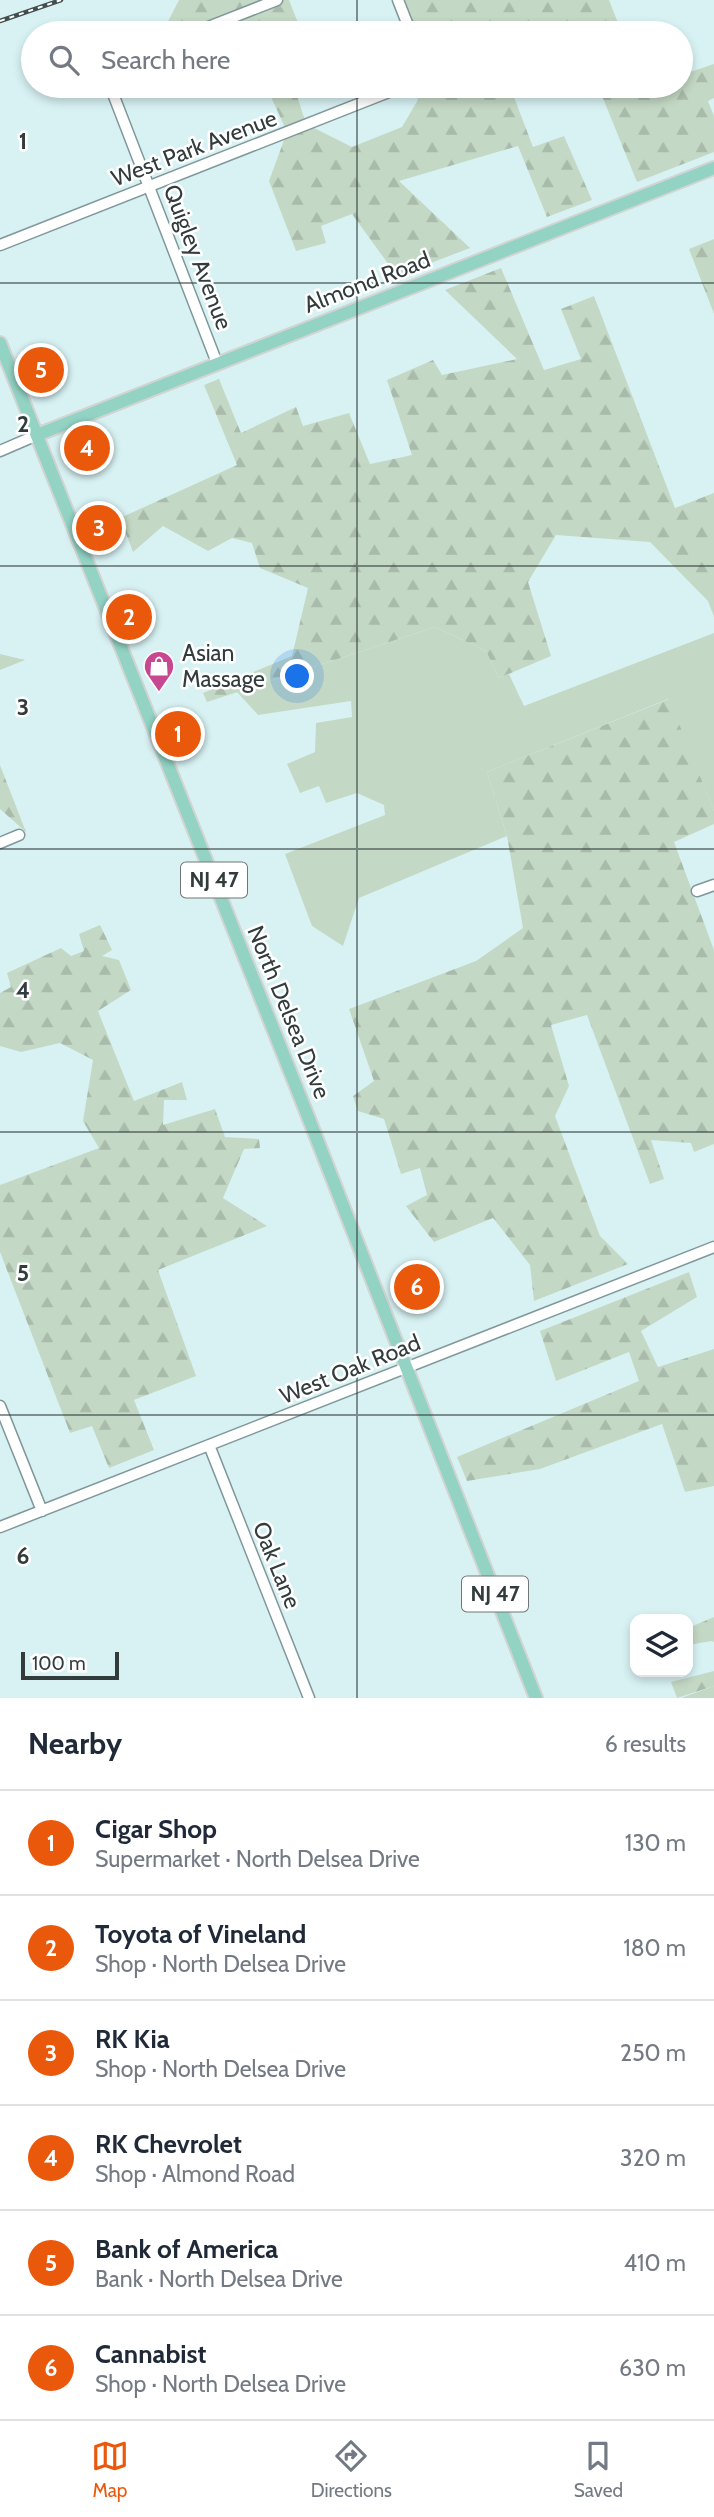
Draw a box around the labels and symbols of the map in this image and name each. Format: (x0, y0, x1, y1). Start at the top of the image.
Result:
street label: West Park Avenue (107, 104, 281, 192)
text: 1 (19, 127, 27, 155)
street label: Quigley Avenue (158, 181, 239, 333)
street label: Almond Road (300, 245, 434, 319)
pin: 5 (18, 344, 64, 396)
text: 2 (17, 410, 29, 438)
pin: 4 (64, 422, 110, 474)
pin: 3 (76, 502, 122, 554)
pin: 2 (106, 591, 152, 643)
place label: Asian Massage (182, 639, 265, 693)
shop icon: Asian Massage (142, 649, 176, 693)
your location (280, 659, 314, 693)
text: 3 (17, 693, 29, 721)
pin: 1 (155, 708, 201, 760)
road number: NJ 47 (181, 862, 247, 898)
street label: North Delsea Drive (242, 921, 337, 1103)
text: 4 (16, 976, 30, 1004)
text: 5 (17, 1259, 29, 1287)
pin: 6 (394, 1261, 440, 1313)
street label: West Oak Road (276, 1328, 424, 1410)
street label: Oak Lane (247, 1517, 307, 1613)
text: 6 (17, 1542, 29, 1570)
road number: NJ 47 (462, 1576, 528, 1612)
scale bar (21, 1649, 119, 1681)

